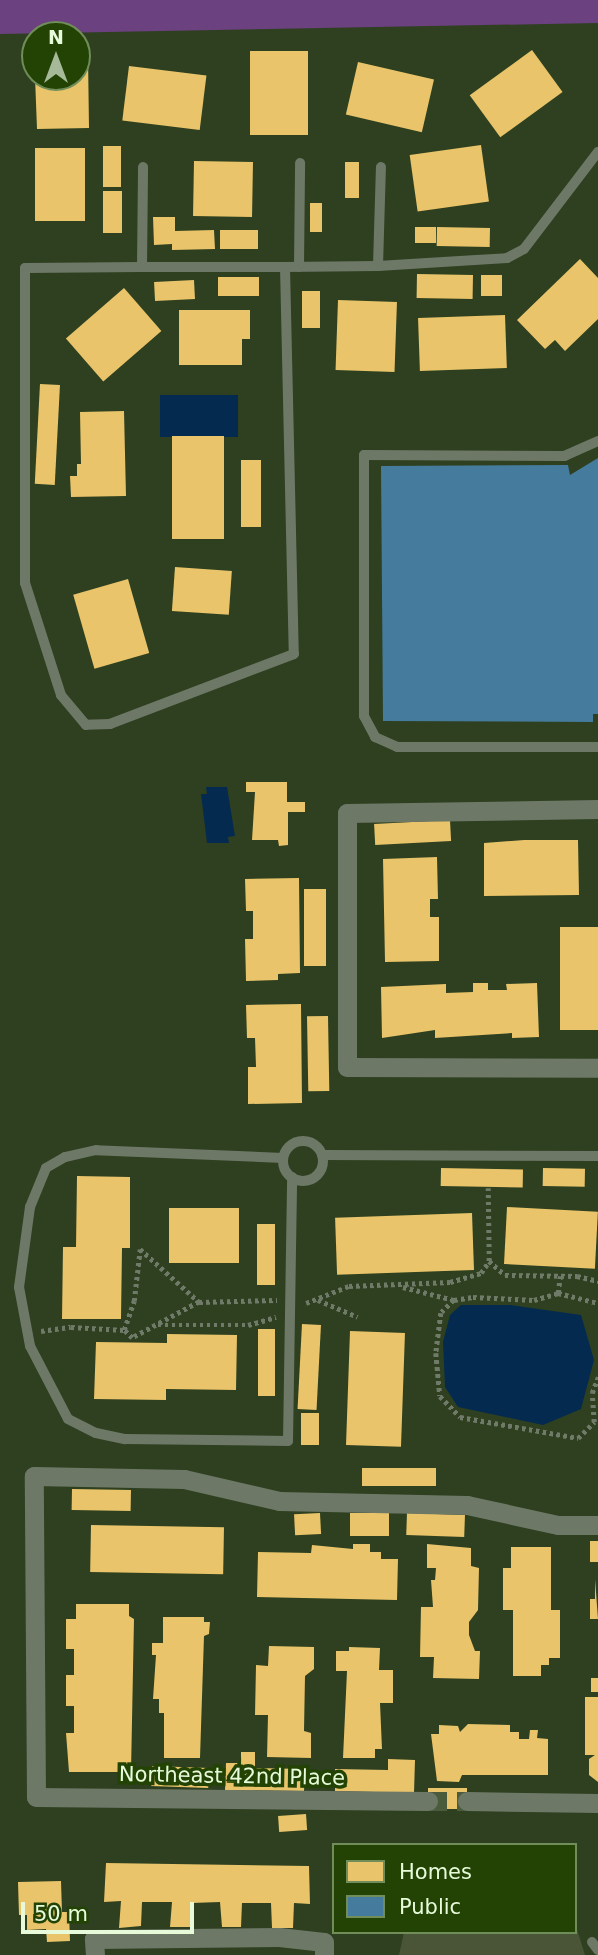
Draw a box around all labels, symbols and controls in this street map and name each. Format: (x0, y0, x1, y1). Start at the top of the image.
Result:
north arrow (21, 21, 91, 91)
text: N (48, 26, 64, 48)
street label: Northeast 42nd Place (119, 1761, 345, 1791)
legend (332, 1843, 577, 1934)
text: Homes (399, 1860, 472, 1884)
scale bar (24, 1888, 198, 1932)
text: Public (399, 1895, 461, 1919)
text: 50 m (34, 1902, 88, 1926)

